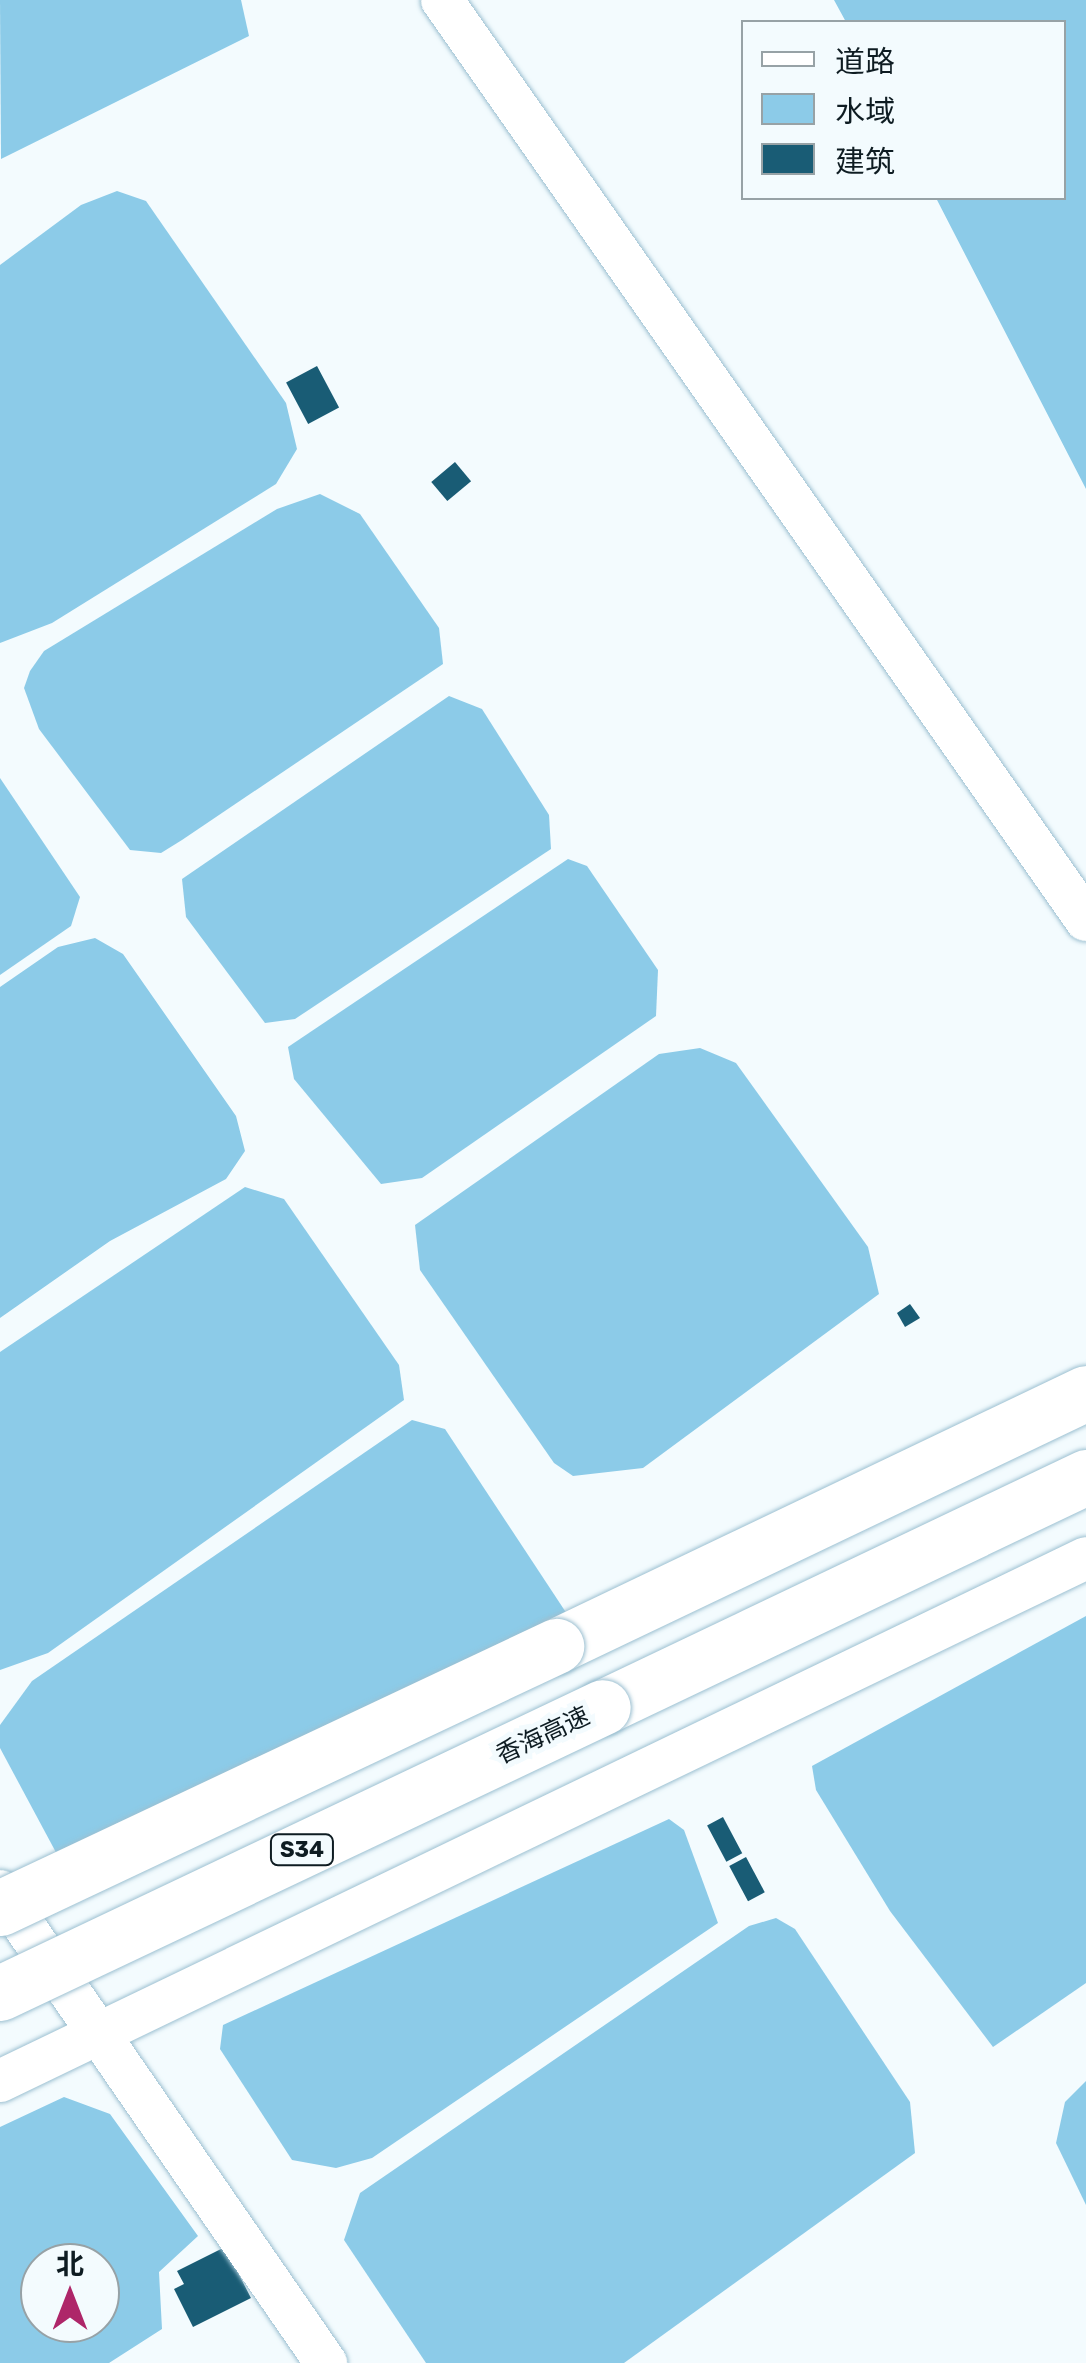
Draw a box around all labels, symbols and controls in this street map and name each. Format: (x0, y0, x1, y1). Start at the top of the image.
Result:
legend (741, 20, 1066, 200)
text: 道路 (835, 44, 895, 80)
text: 水域 (835, 94, 895, 130)
text: 建筑 (835, 144, 895, 180)
street label: 香海高速 (491, 1701, 595, 1771)
road number: S34 (270, 1833, 334, 1867)
north arrow (20, 2243, 120, 2343)
text: 北 (56, 2248, 84, 2281)

